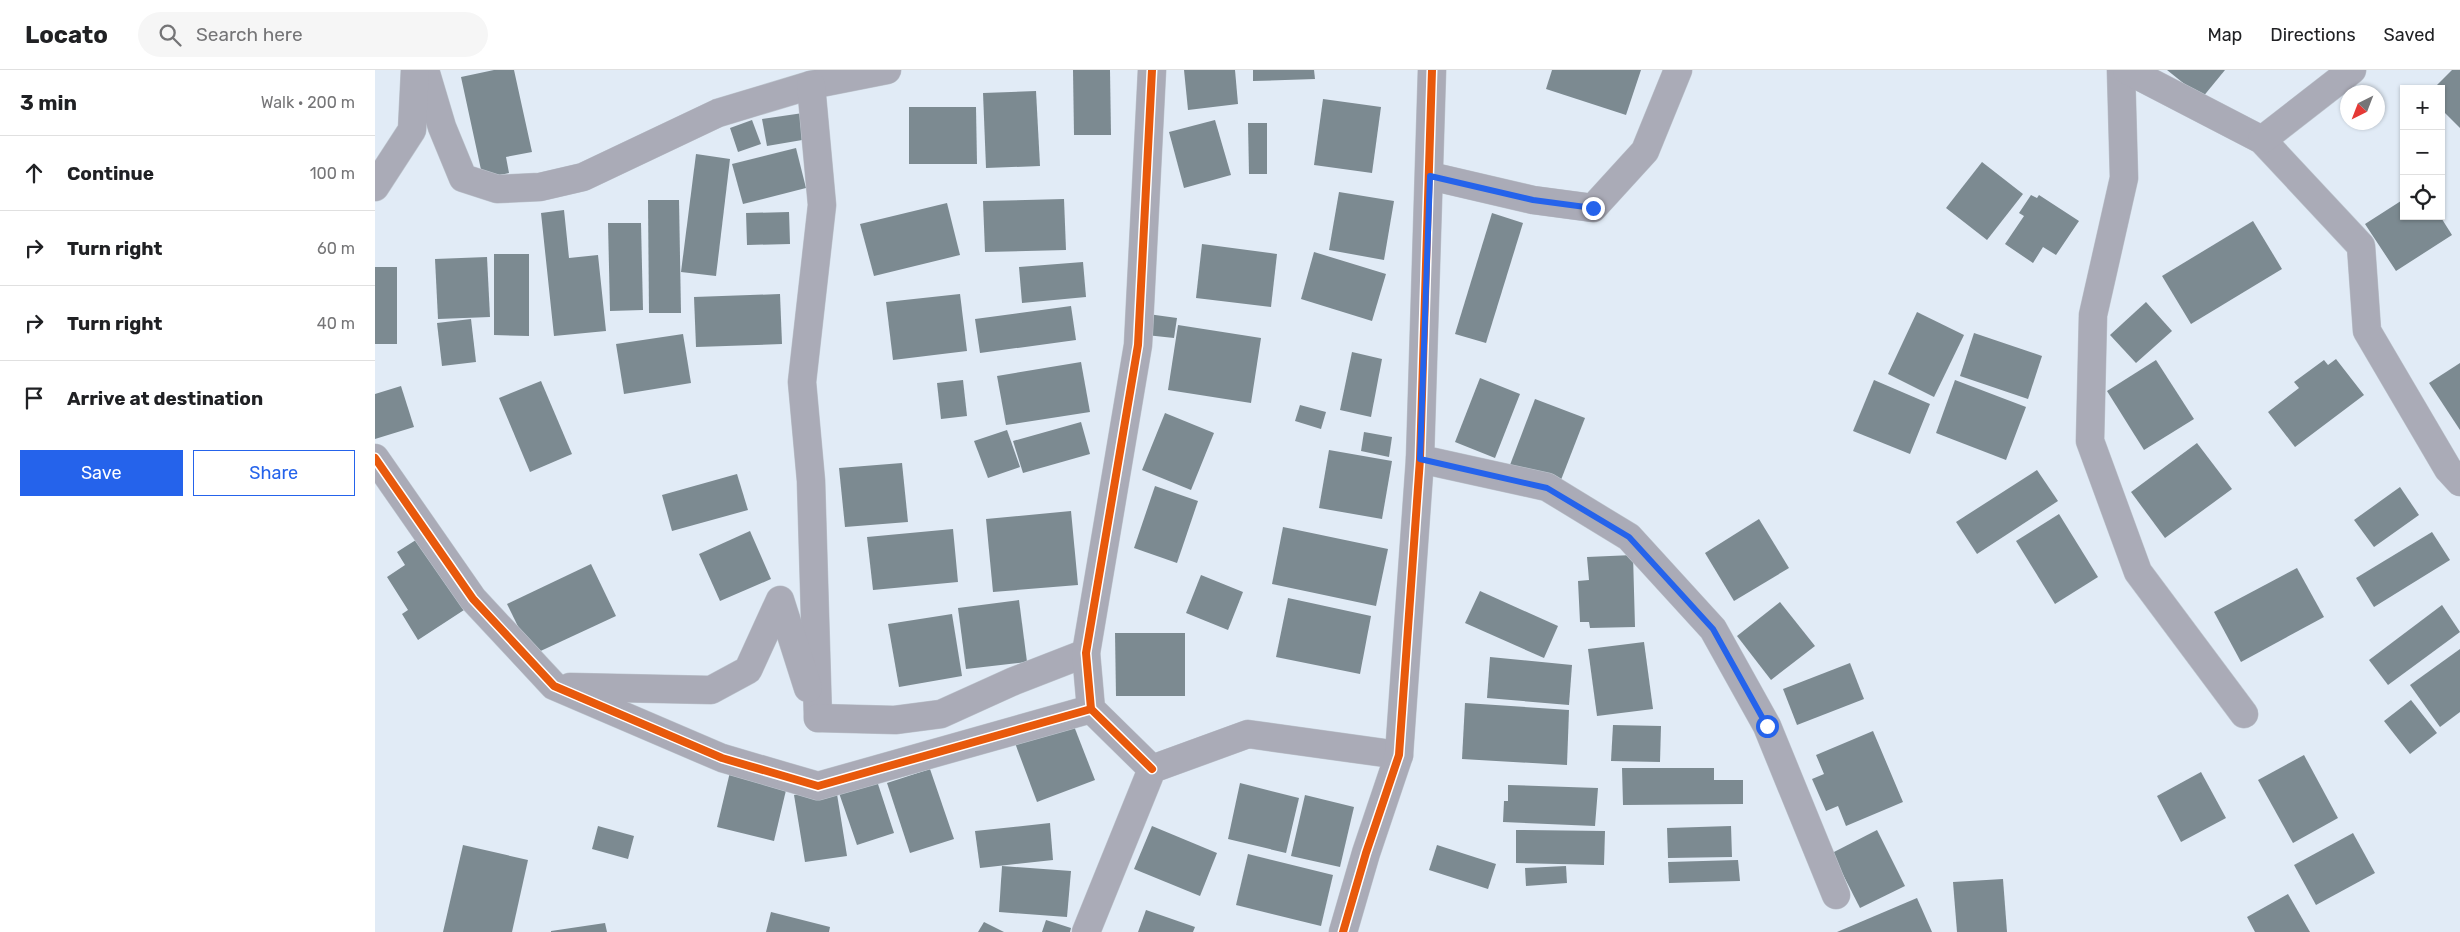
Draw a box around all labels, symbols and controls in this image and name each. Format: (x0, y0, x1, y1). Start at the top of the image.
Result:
search box (138, 12, 488, 57)
text: Locato (25, 21, 108, 49)
icon: search (156, 21, 184, 49)
text: Search here (196, 23, 303, 46)
text: Map (2207, 24, 2242, 46)
text: Directions (2270, 24, 2356, 46)
text: Saved (2384, 24, 2435, 46)
north arrow (2340, 85, 2385, 130)
map controls (2400, 85, 2445, 220)
button: + (2400, 85, 2445, 130)
text: 3 min (20, 90, 77, 115)
text: Walk · 200 m (261, 93, 355, 112)
button: − (2400, 130, 2445, 175)
icon: ahead (20, 159, 48, 187)
text: Continue (67, 162, 154, 185)
text: 100 m (310, 164, 355, 183)
button: locate (2400, 175, 2445, 220)
route end (1582, 197, 1605, 220)
icon: right (20, 234, 48, 262)
text: Turn right (67, 237, 162, 260)
text: 60 m (317, 239, 355, 258)
icon: right (20, 309, 48, 337)
text: Turn right (67, 312, 162, 335)
text: 40 m (317, 314, 355, 333)
icon: arrive (20, 384, 48, 412)
text: Arrive at destination (67, 387, 263, 410)
button: Save (20, 450, 183, 496)
button: Share (193, 450, 355, 496)
route start (1756, 715, 1779, 738)

